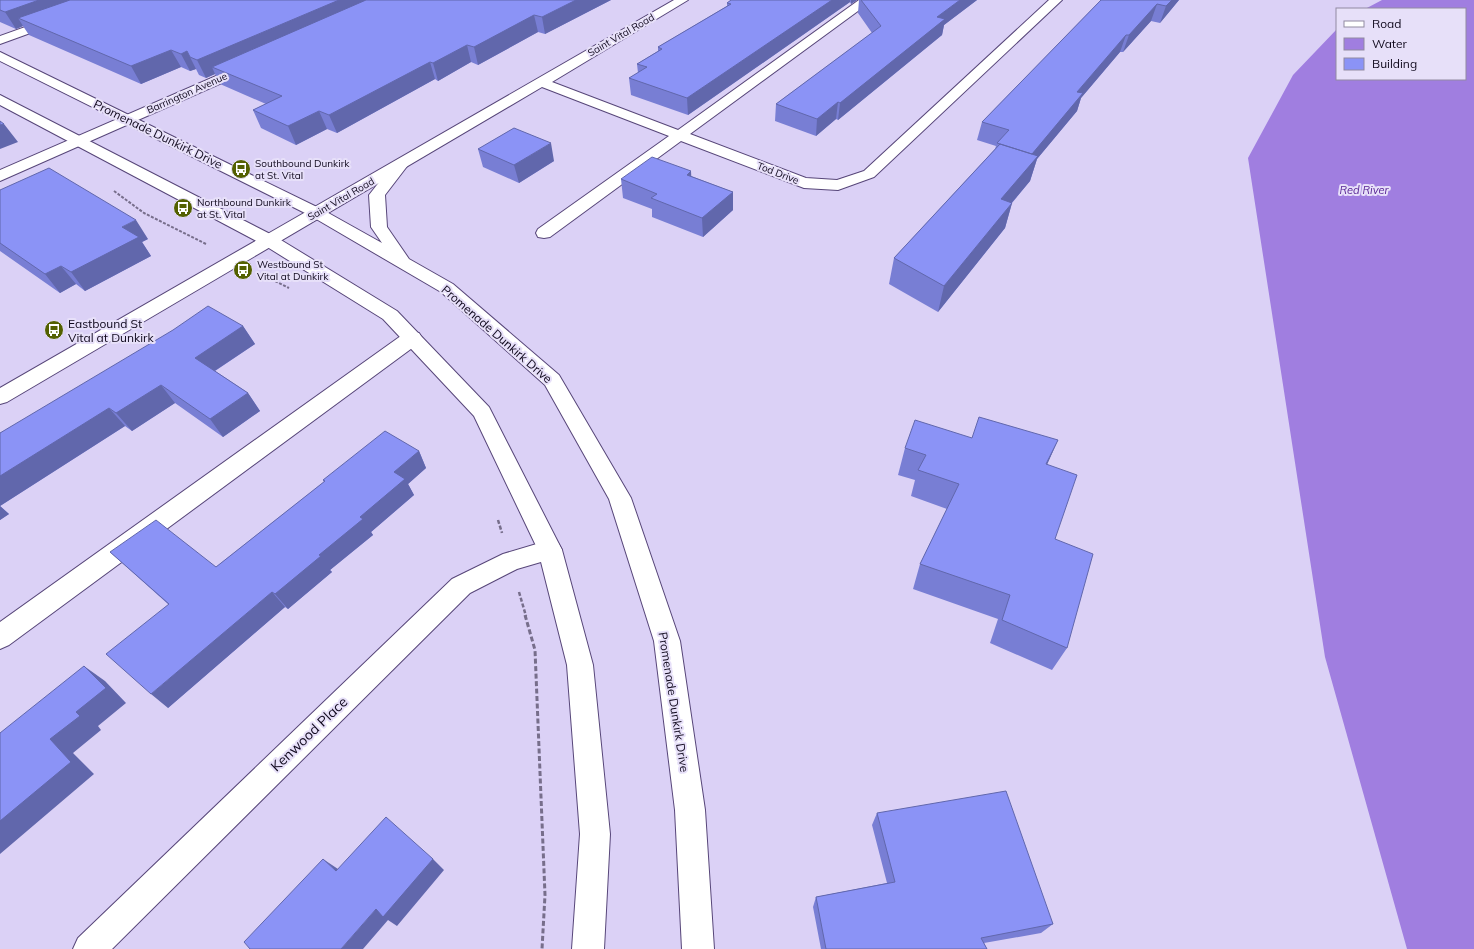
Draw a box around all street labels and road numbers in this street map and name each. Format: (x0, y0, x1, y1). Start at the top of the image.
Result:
street label: Saint Vital Road (585, 11, 657, 59)
street label: Barrington Avenue (145, 69, 229, 117)
street label: Promenade Dunkirk Drive (91, 96, 225, 172)
street label: Tod Drive (755, 159, 801, 187)
street label: Saint Vital Road (305, 175, 377, 223)
street label: Promenade Dunkirk Drive (439, 282, 555, 386)
street label: Promenade Dunkirk Drive (656, 631, 692, 773)
street label: Kenwood Place (267, 693, 351, 775)

